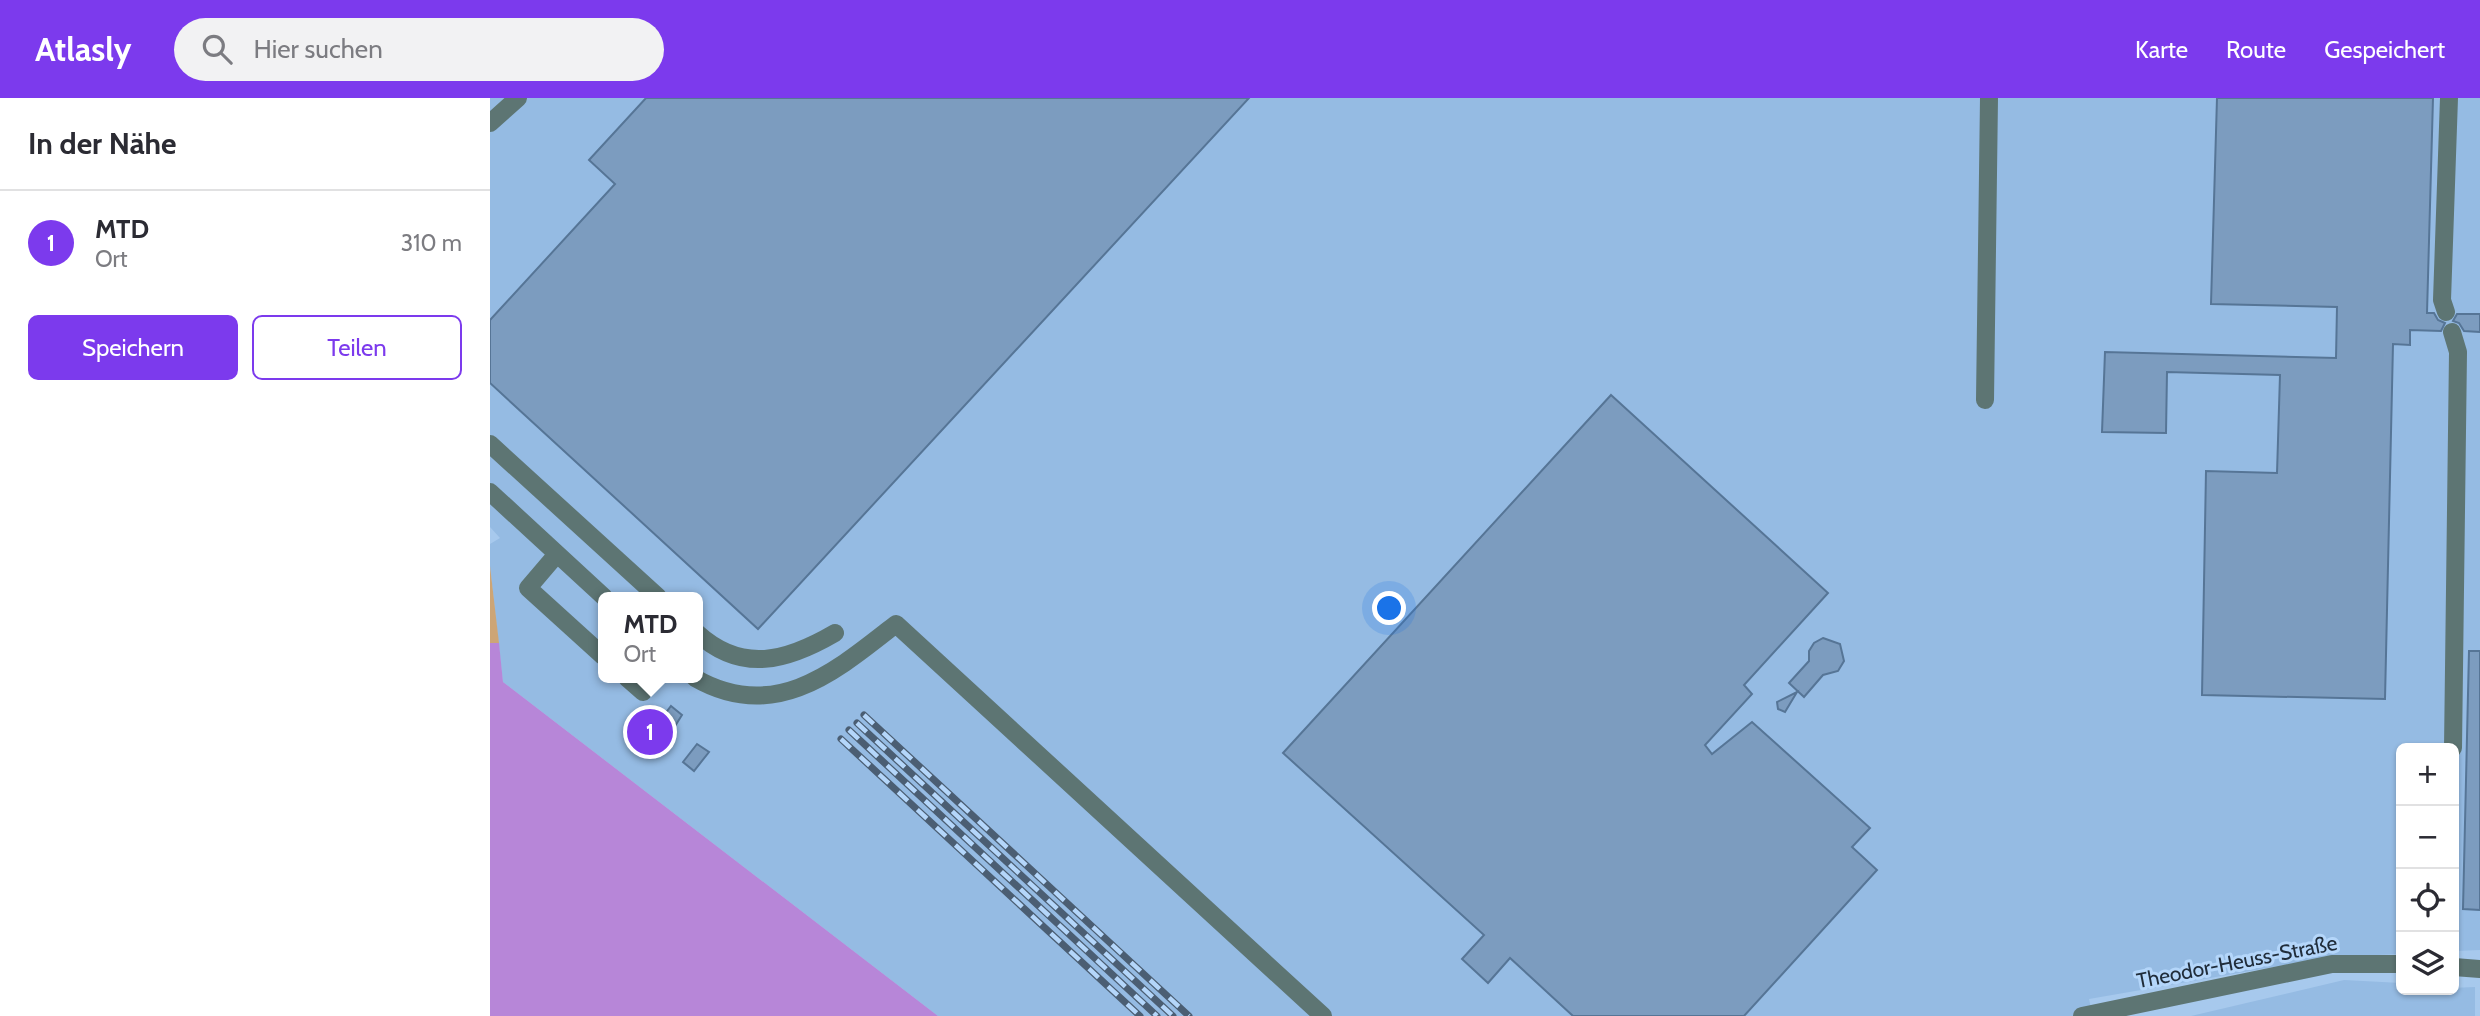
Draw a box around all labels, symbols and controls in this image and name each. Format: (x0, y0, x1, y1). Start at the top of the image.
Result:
search box (174, 18, 664, 81)
text: Atlasly (35, 29, 132, 69)
icon: search (198, 30, 236, 68)
text: Hier suchen (254, 33, 383, 65)
text: Karte (2135, 35, 2188, 64)
text: Route (2226, 35, 2286, 64)
text: Gespeichert (2324, 35, 2445, 64)
text: In der Nähe (28, 125, 177, 162)
text: MTD (95, 213, 149, 245)
text: 1 (47, 229, 55, 257)
text: 310 m (401, 229, 462, 257)
text: Ort (95, 245, 128, 273)
button: Speichern (28, 315, 238, 380)
button: Teilen (252, 315, 462, 380)
your location (1372, 591, 1406, 625)
popup (598, 592, 703, 683)
text: MTD (623, 608, 678, 640)
text: Ort (623, 640, 656, 668)
pin: 1 (627, 706, 673, 758)
map controls (2396, 743, 2459, 995)
button: + (2396, 743, 2459, 806)
button: − (2396, 806, 2459, 869)
button: locate (2396, 869, 2459, 932)
street label: Theodor-Heuss-Straße (2135, 930, 2340, 993)
button: layers (2396, 932, 2459, 995)

